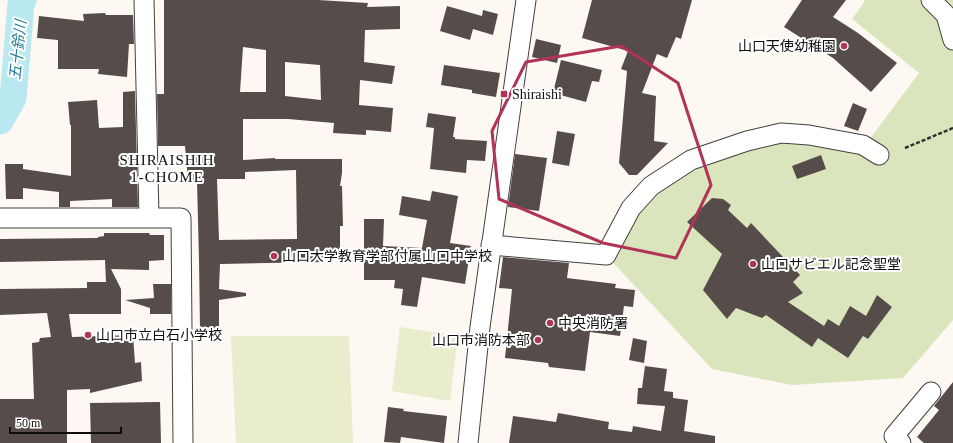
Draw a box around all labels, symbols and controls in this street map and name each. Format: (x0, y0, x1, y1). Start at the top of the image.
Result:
water label: 五十鈴川 (7, 17, 29, 81)
place label: 山口天使幼稚園 (738, 39, 836, 54)
marker: 山口天使幼稚園 (839, 41, 849, 51)
place label: Shiraishi (512, 87, 562, 102)
marker: Shiraishi (499, 89, 509, 99)
district label: SHIRAISHIH 1-CHOME (119, 152, 215, 185)
place label: 山口大学教育学部付属山口中学校 (282, 248, 492, 264)
marker: 山口大学教育学部付属山口中学校 (269, 251, 279, 261)
place label: 山口サビエル記念聖堂 (761, 257, 901, 272)
marker: 山口サビエル記念聖堂 (748, 259, 758, 269)
place label: 中央消防署 (558, 316, 628, 331)
marker: 中央消防署 (545, 318, 555, 328)
place label: 山口市立白石小学校 (96, 328, 222, 343)
marker: 山口市立白石小学校 (83, 330, 93, 340)
place label: 山口市消防本部 (432, 333, 530, 348)
marker: 山口市消防本部 (533, 335, 543, 345)
scale bar (10, 409, 121, 435)
text: 50 m (16, 416, 41, 430)

